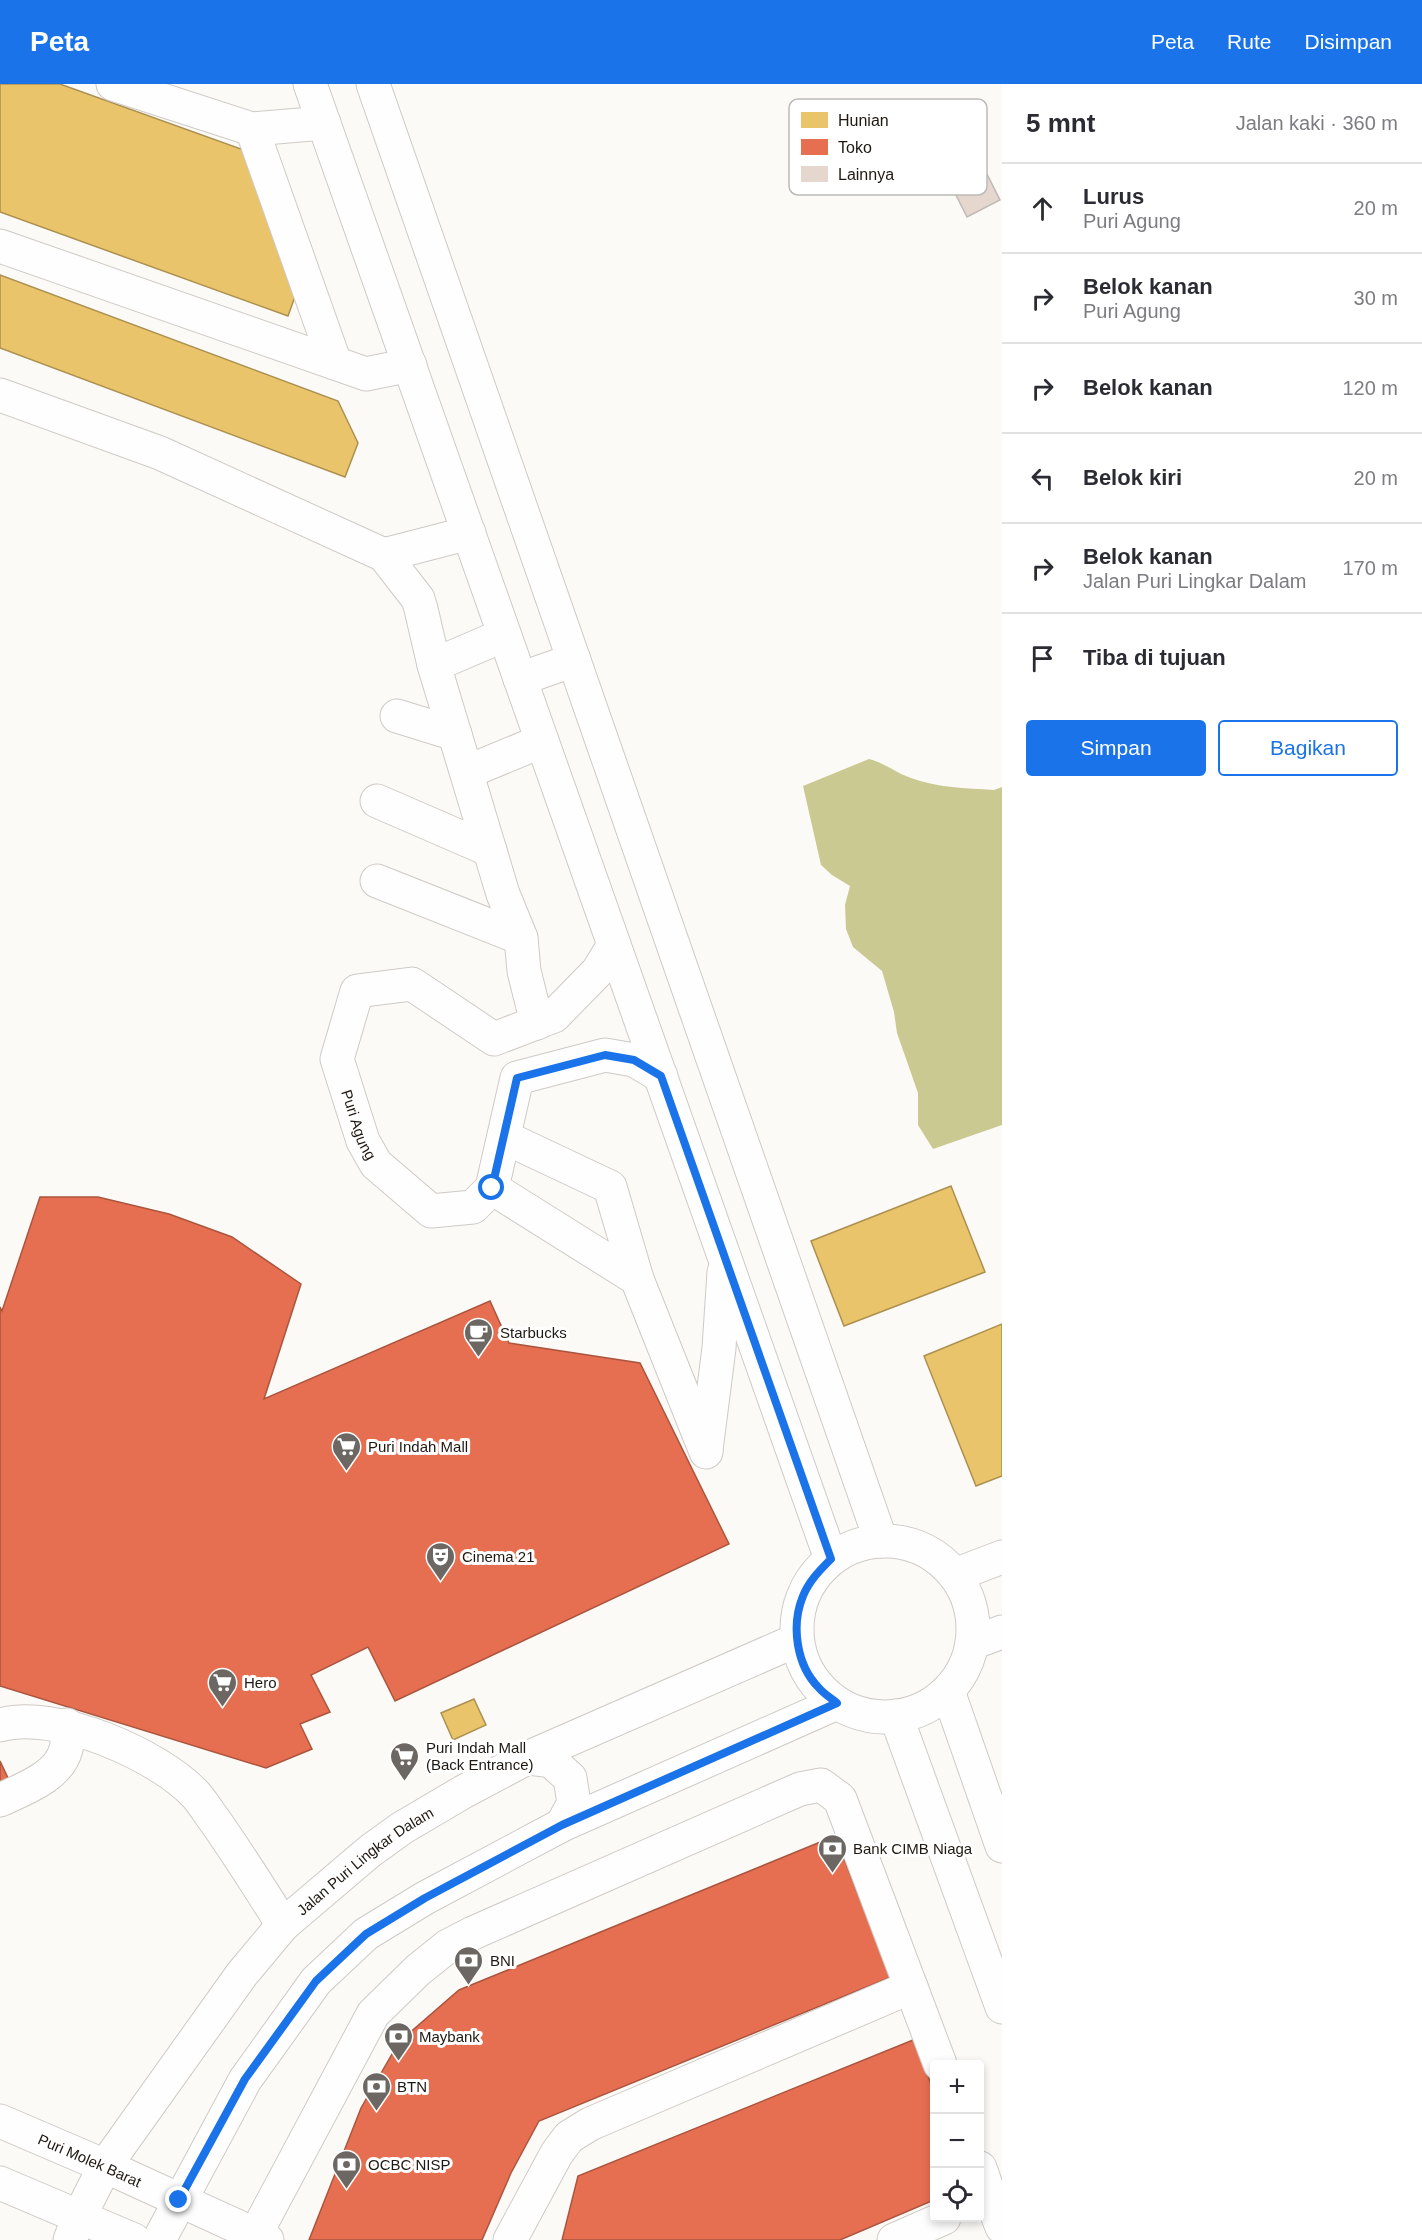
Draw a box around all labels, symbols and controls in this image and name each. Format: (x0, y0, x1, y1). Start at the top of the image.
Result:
text: Peta (30, 26, 89, 57)
text: Peta (1151, 30, 1194, 53)
text: Rute (1227, 30, 1271, 53)
text: Disimpan (1304, 30, 1392, 53)
legend (789, 99, 987, 195)
text: 5 mnt (1026, 108, 1095, 138)
text: Hunian (838, 112, 889, 129)
text: Jalan kaki · 360 m (1236, 112, 1398, 134)
text: Toko (838, 139, 872, 156)
text: Lainnya (838, 166, 894, 183)
text: Lurus (1083, 184, 1144, 209)
icon: ahead (1026, 192, 1059, 225)
text: 20 m (1354, 197, 1398, 219)
text: Puri Agung (1083, 210, 1181, 232)
text: Belok kanan (1083, 274, 1213, 299)
icon: right (1026, 282, 1059, 315)
text: 30 m (1354, 287, 1398, 309)
text: Puri Agung (1083, 300, 1181, 322)
icon: right (1026, 372, 1059, 405)
text: Belok kanan (1083, 375, 1213, 400)
text: 120 m (1342, 377, 1398, 399)
icon: left (1026, 462, 1059, 495)
text: Belok kiri (1083, 465, 1182, 490)
text: 20 m (1354, 467, 1398, 489)
text: Belok kanan (1083, 544, 1213, 569)
icon: right (1026, 552, 1059, 585)
text: 170 m (1342, 557, 1398, 579)
text: Jalan Puri Lingkar Dalam (1083, 570, 1306, 592)
icon: arrive (1026, 642, 1059, 675)
text: Tiba di tujuan (1083, 645, 1226, 670)
button: Simpan (1026, 720, 1206, 776)
button: Bagikan (1218, 720, 1398, 776)
street label: Puri Agung (339, 1087, 380, 1163)
route start (478, 1174, 504, 1200)
cafe icon: Starbucks (463, 1316, 495, 1358)
place label: Starbucks (500, 1324, 567, 1341)
supermarket icon: Puri Indah Mall (331, 1430, 363, 1472)
place label: Puri Indah Mall (368, 1438, 468, 1455)
theatre icon: Cinema 21 (425, 1540, 457, 1582)
place label: Cinema 21 (462, 1548, 535, 1565)
supermarket icon: Hero (207, 1666, 239, 1708)
place label: Hero (244, 1674, 277, 1691)
place label: Puri Indah Mall (Back Entrance) (426, 1739, 534, 1773)
supermarket icon: Puri Indah Mall (Back Entrance) (389, 1740, 421, 1782)
street label: Jalan Puri Lingkar Dalam (293, 1803, 436, 1918)
bank icon: Bank CIMB Niaga (816, 1832, 848, 1874)
place label: Bank CIMB Niaga (853, 1840, 973, 1857)
bank icon: BNI (453, 1944, 485, 1986)
place label: BNI (490, 1952, 515, 1969)
bank icon: Maybank (382, 2020, 414, 2062)
place label: Maybank (419, 2028, 480, 2045)
map controls (930, 2060, 984, 2222)
button: + (930, 2060, 984, 2114)
bank icon: BTN (360, 2070, 392, 2112)
place label: BTN (397, 2078, 427, 2095)
button: − (930, 2114, 984, 2168)
street label: Puri Molek Barat (36, 2130, 145, 2190)
bank icon: OCBC NISP (331, 2148, 363, 2190)
place label: OCBC NISP (368, 2156, 451, 2173)
button: locate (930, 2168, 984, 2222)
route end (165, 2186, 191, 2212)

